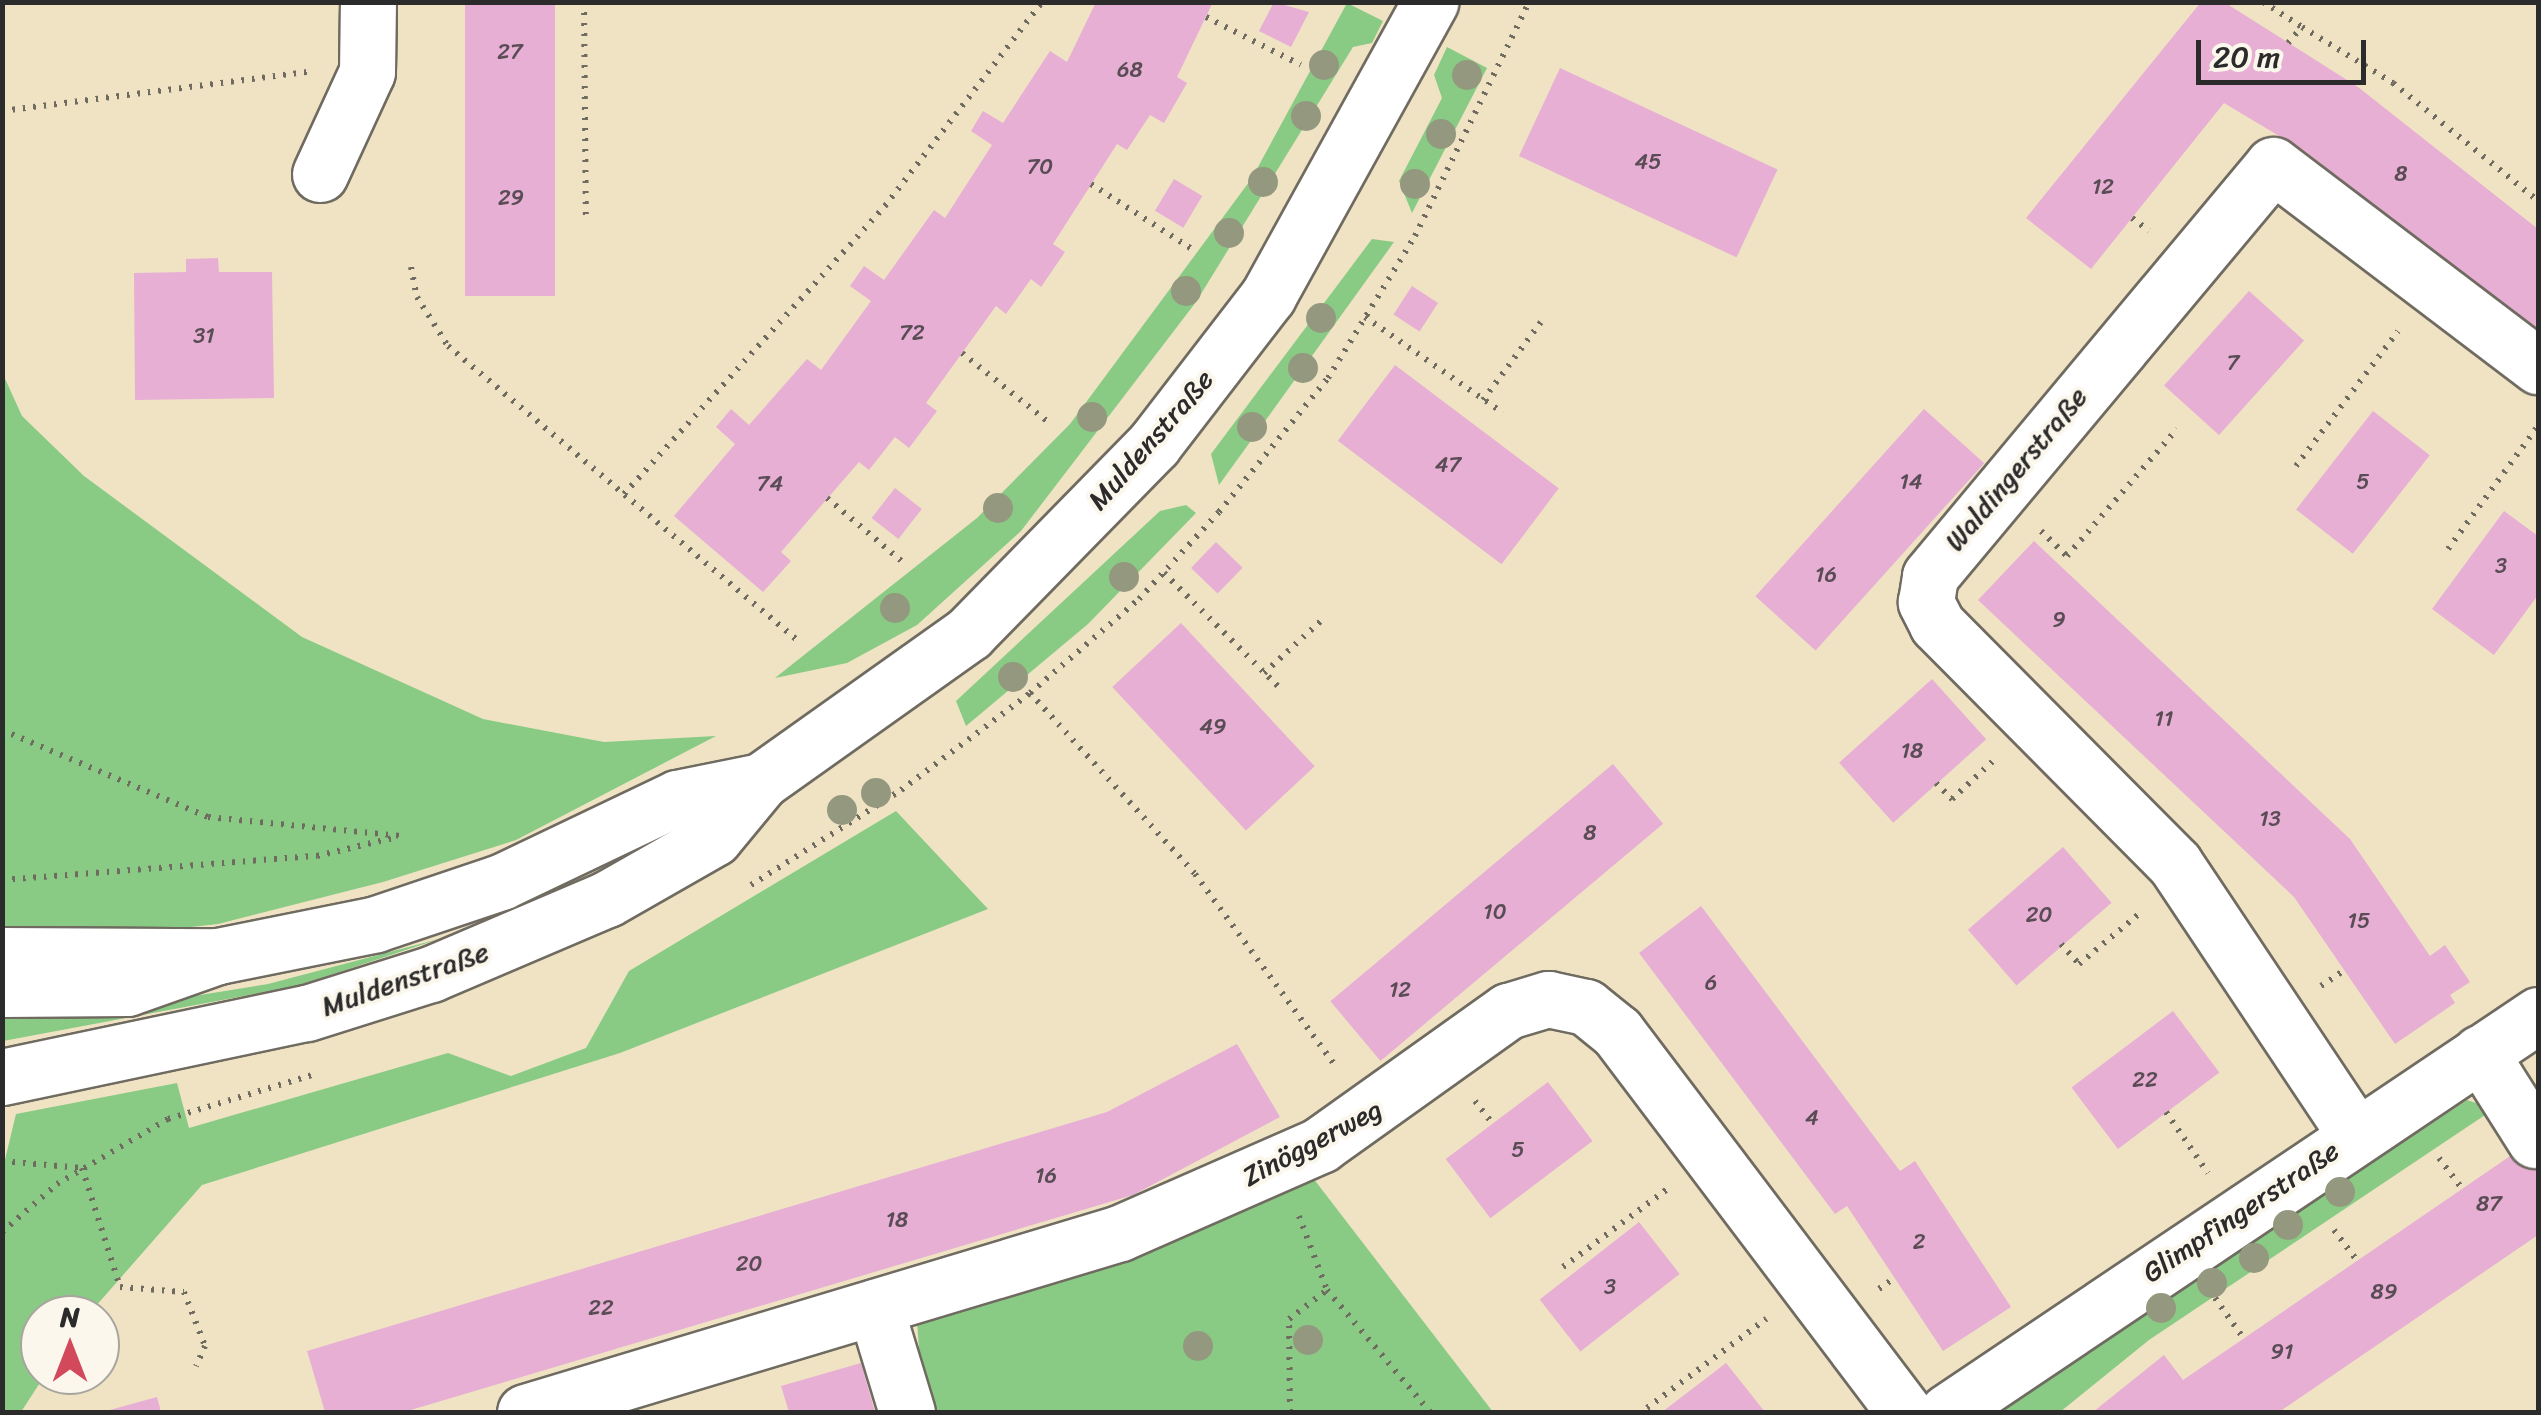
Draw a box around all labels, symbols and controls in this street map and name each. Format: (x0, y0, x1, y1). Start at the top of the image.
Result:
scale bar (2201, 20, 2371, 82)
text: 20 m (2213, 30, 2280, 84)
house number: 27 (497, 39, 523, 65)
house number: 68 (1117, 57, 1143, 83)
house number: 45 (1634, 149, 1662, 175)
house number: 70 (1027, 154, 1053, 180)
house number: 8 (2394, 161, 2408, 187)
house number: 12 (2092, 174, 2114, 200)
house number: 29 (498, 185, 524, 211)
house number: 72 (899, 320, 925, 346)
house number: 31 (193, 323, 215, 349)
house number: 7 (2227, 350, 2239, 376)
street label: Muldenstraße (1081, 363, 1221, 517)
street label: Waldingerstraße (1938, 380, 2094, 558)
house number: 47 (1435, 452, 1461, 478)
house number: 14 (1899, 469, 1923, 495)
house number: 5 (2356, 469, 2370, 495)
house number: 74 (757, 471, 783, 497)
house number: 3 (2495, 553, 2507, 579)
house number: 16 (1815, 562, 1837, 588)
house number: 9 (2052, 607, 2066, 633)
house number: 11 (2155, 706, 2173, 732)
house number: 49 (1199, 714, 1227, 740)
house number: 18 (1901, 738, 1923, 764)
house number: 13 (2259, 806, 2281, 832)
house number: 8 (1583, 820, 1597, 846)
house number: 10 (1483, 899, 1507, 925)
house number: 20 (2026, 902, 2052, 928)
house number: 15 (2348, 908, 2370, 934)
street label: Muldenstraße (317, 935, 493, 1023)
house number: 6 (1705, 970, 1717, 996)
house number: 12 (1389, 977, 1411, 1003)
house number: 22 (2132, 1067, 2158, 1093)
street label: Zinöggerweg (1236, 1092, 1388, 1194)
house number: 4 (1805, 1105, 1819, 1131)
street label: Glimpfingerstraße (2136, 1134, 2346, 1290)
house number: 5 (1511, 1137, 1525, 1163)
house number: 16 (1035, 1163, 1057, 1189)
house number: 87 (2476, 1191, 2502, 1217)
house number: 18 (886, 1207, 908, 1233)
house number: 2 (1913, 1229, 1925, 1255)
house number: 20 (736, 1251, 762, 1277)
house number: 3 (1604, 1274, 1616, 1300)
house number: 89 (2371, 1279, 2397, 1305)
text: N (60, 1292, 80, 1341)
north arrow (20, 1295, 120, 1395)
house number: 22 (588, 1295, 614, 1321)
house number: 91 (2271, 1339, 2293, 1365)

